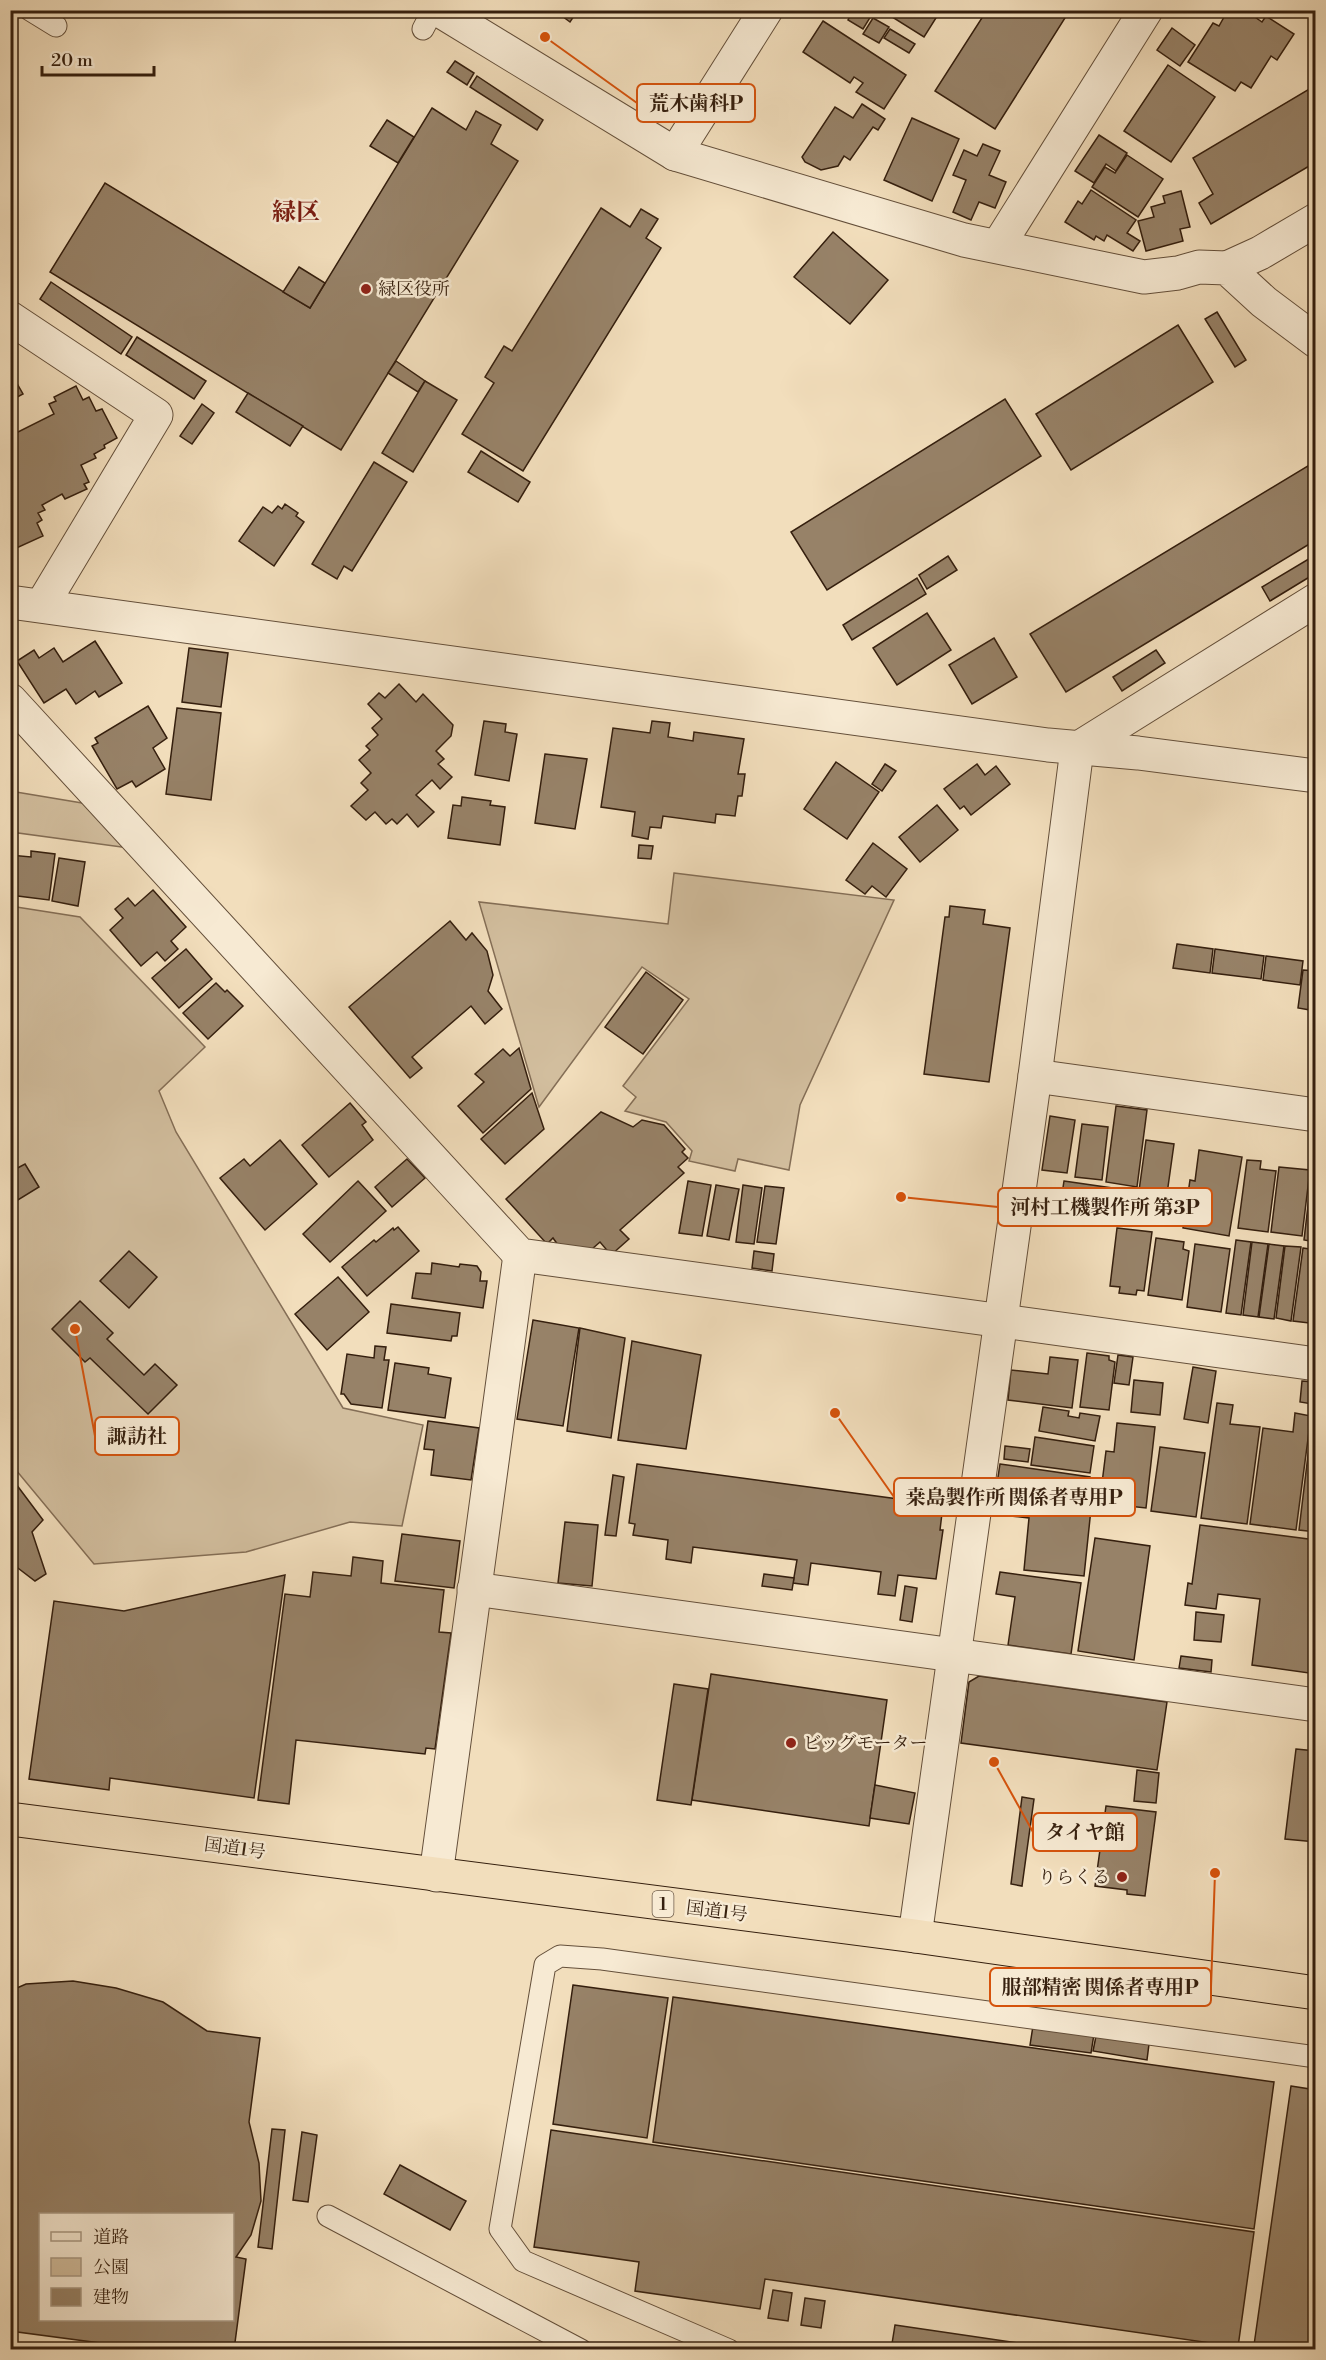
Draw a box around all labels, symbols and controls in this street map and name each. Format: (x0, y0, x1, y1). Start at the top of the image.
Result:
scale bar (42, 39, 154, 77)
text: 20 m (51, 49, 93, 72)
callout: 荒木歯科P (637, 84, 755, 122)
text: 荒木歯科P (649, 92, 743, 117)
district label: 緑区 (272, 198, 320, 228)
place label: 緑区役所 (378, 278, 450, 301)
marker: 緑区役所 (359, 282, 373, 296)
callout: 河村工機製作所 第3P (998, 1188, 1212, 1226)
text: 河村工機製作所 第3P (1010, 1196, 1200, 1221)
callout: 諏訪社 (95, 1417, 179, 1455)
text: 諏訪社 (107, 1425, 167, 1450)
callout: 桒島製作所 関係者専用P (894, 1478, 1135, 1516)
text: 桒島製作所 関係者専用P (905, 1486, 1123, 1511)
place label: ビッグモーター (803, 1732, 928, 1755)
marker: ビッグモーター (784, 1736, 798, 1750)
callout: タイヤ館 (1033, 1813, 1137, 1851)
text: タイヤ館 (1045, 1821, 1125, 1846)
street label: 国道1号 (203, 1833, 267, 1864)
place label: りらくる (1038, 1866, 1110, 1889)
marker: りらくる (1115, 1870, 1129, 1884)
road number: 1 (652, 1891, 674, 1917)
street label: 国道1号 (685, 1896, 749, 1927)
callout: 服部精密 関係者専用P (990, 1968, 1211, 2006)
text: 服部精密 関係者専用P (1001, 1976, 1199, 2001)
legend (39, 2213, 234, 2321)
text: 道路 (93, 2226, 129, 2249)
text: 公園 (93, 2256, 129, 2279)
text: 建物 (93, 2286, 129, 2309)

